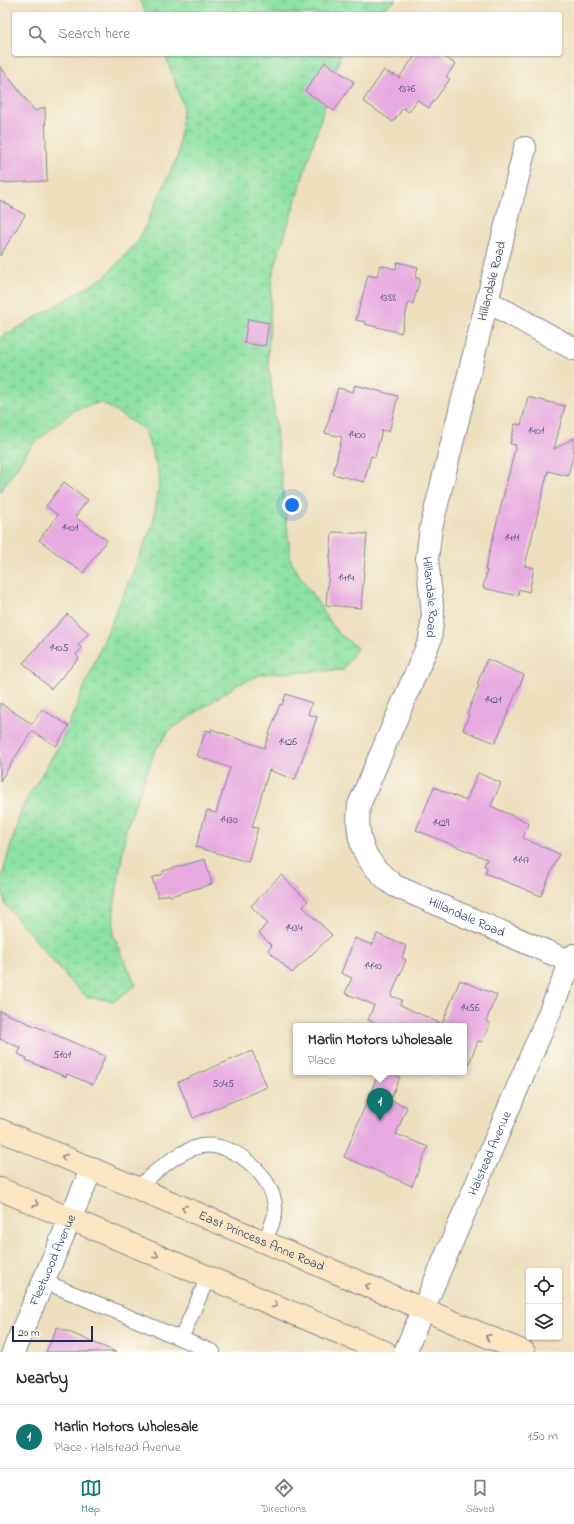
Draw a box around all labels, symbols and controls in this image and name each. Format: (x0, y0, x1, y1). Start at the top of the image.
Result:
search box (12, 12, 562, 56)
icon: search (26, 23, 48, 45)
text: Search here (58, 23, 130, 45)
house number: 1376 (398, 81, 416, 97)
street label: Hillandale Road (473, 238, 511, 323)
house number: 1388 (380, 290, 396, 306)
house number: 1401 (528, 423, 545, 439)
house number: 1400 (348, 427, 366, 443)
your location (282, 495, 302, 515)
house number: 1401 (62, 520, 79, 536)
house number: 1411 (504, 530, 520, 546)
street label: Hillandale Road (417, 555, 443, 639)
house number: 1414 (338, 570, 354, 586)
house number: 1405 (49, 640, 69, 656)
house number: 1421 (485, 692, 502, 708)
house number: 1426 (279, 734, 297, 750)
house number: 1430 (220, 812, 238, 828)
house number: 1429 (433, 815, 450, 831)
house number: 1447 (512, 852, 530, 868)
street label: Hillandale Road (426, 892, 509, 942)
house number: 1434 (285, 920, 303, 936)
house number: 1440 (364, 958, 382, 974)
house number: 1456 (460, 1000, 480, 1016)
popup (293, 1023, 467, 1075)
text: Marlin Motors Wholesale (308, 1029, 452, 1051)
house number: 5101 (53, 1047, 72, 1063)
text: Place (308, 1051, 335, 1070)
house number: 5045 (212, 1076, 234, 1092)
pin: 1 (367, 1088, 393, 1121)
street label: Halstead Avenue (463, 1108, 516, 1198)
one-way arrow (61, 1154, 69, 1162)
one-way arrow (31, 1199, 39, 1207)
one-way arrow (180, 1204, 187, 1212)
street label: East Princess Anne Road (196, 1206, 328, 1276)
street label: Fleetwood Avenue (24, 1211, 81, 1310)
one-way arrow (151, 1250, 159, 1258)
map controls (526, 1268, 562, 1340)
button: locate (526, 1268, 562, 1304)
one-way arrow (365, 1283, 372, 1291)
one-way arrow (272, 1301, 279, 1309)
button: layers (526, 1304, 562, 1340)
scale bar (12, 1324, 93, 1343)
text: 20 m (18, 1325, 40, 1341)
one-way arrow (484, 1333, 491, 1341)
text: Nearby (16, 1366, 68, 1391)
text: Marlin Motors Wholesale (54, 1416, 198, 1438)
text: 1 (27, 1427, 31, 1446)
text: 150 m (527, 1427, 558, 1446)
text: Place · Halstead Avenue (54, 1438, 181, 1457)
tab: Map (80, 1477, 102, 1517)
tab: Directions (261, 1477, 306, 1517)
tab: Saved (466, 1477, 494, 1517)

